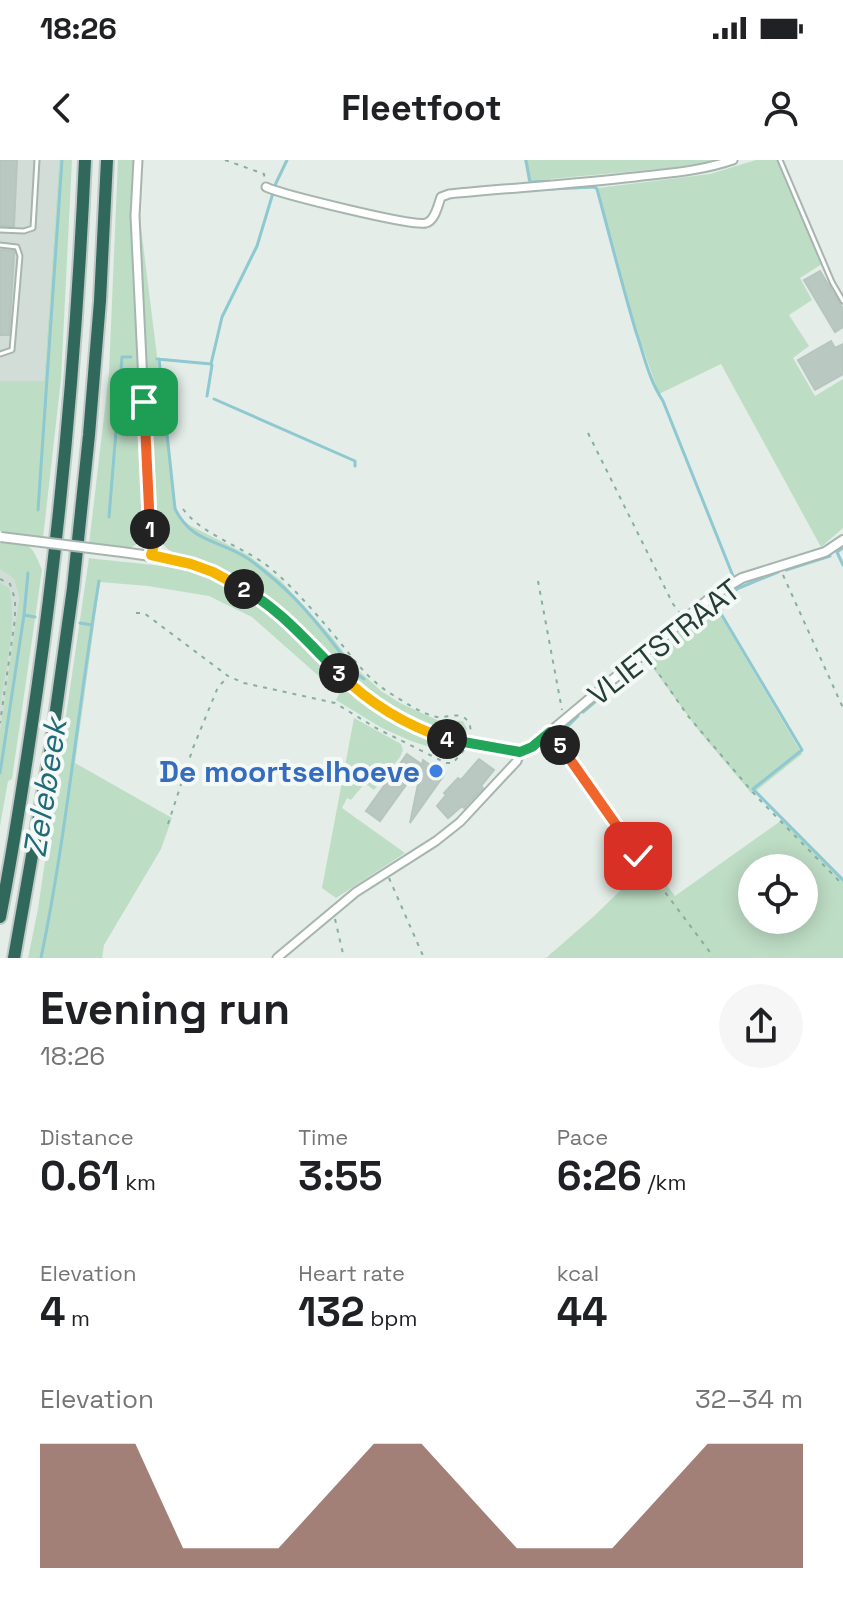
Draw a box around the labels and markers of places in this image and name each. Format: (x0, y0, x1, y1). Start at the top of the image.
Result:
pin (110, 368, 178, 436)
pin: 1 (130, 509, 170, 549)
pin: 2 (224, 569, 264, 609)
pin: 3 (319, 653, 359, 693)
pin: 4 (427, 719, 467, 759)
pin: 5 (540, 725, 580, 765)
place label: De moortselhoeve (159, 752, 420, 791)
marker: De moortselhoeve (427, 762, 445, 780)
pin (604, 822, 672, 890)

